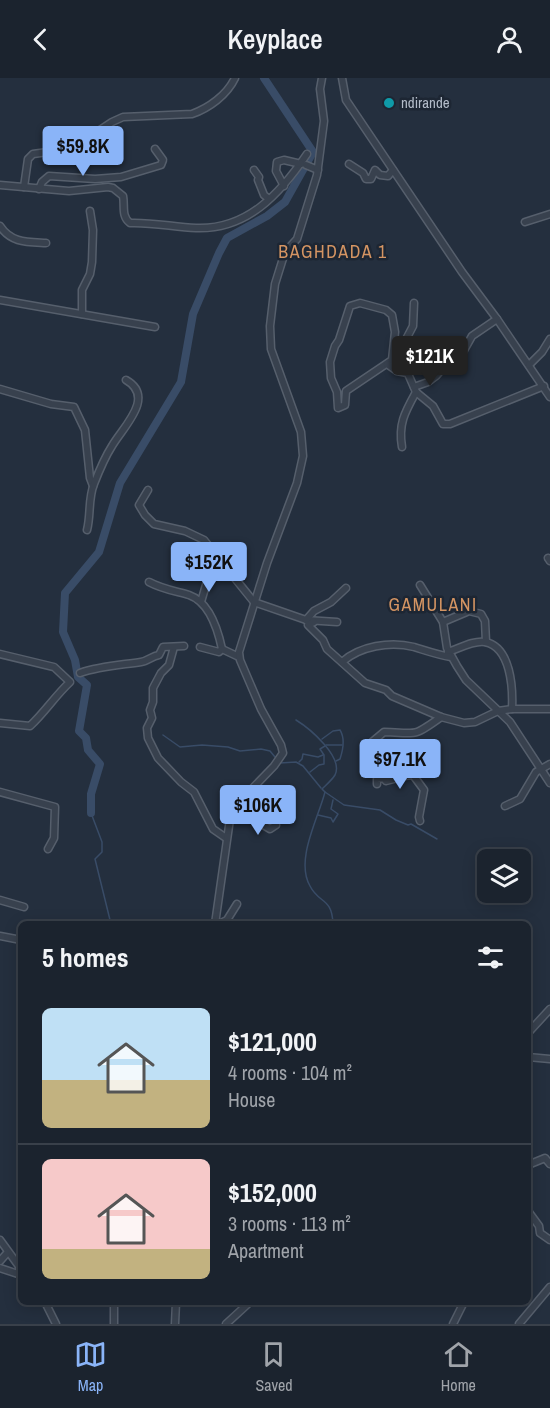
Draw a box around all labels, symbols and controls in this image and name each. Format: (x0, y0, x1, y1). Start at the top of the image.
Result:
text: Keyplace (227, 21, 323, 57)
icon: back (24, 23, 57, 56)
icon: person (493, 23, 526, 56)
place label: ndirande (401, 92, 450, 113)
marker: ndirande (382, 96, 396, 110)
pin: $59.8K (34, 126, 132, 177)
text: $59.8K (57, 132, 109, 159)
district label: BAGHDADA 1 (278, 239, 388, 264)
pin: $121K (388, 336, 472, 387)
text: $121K (406, 342, 454, 369)
pin: $152K (167, 542, 251, 593)
text: $152K (185, 548, 233, 575)
district label: GAMULANI (388, 592, 478, 617)
pin: $97.1K (351, 739, 449, 790)
text: $97.1K (374, 745, 426, 772)
pin: $106K (216, 785, 300, 836)
text: $106K (234, 791, 282, 818)
map controls (477, 849, 531, 903)
button: layers (477, 849, 531, 903)
text: 5 homes (42, 940, 129, 975)
icon: filters (474, 941, 507, 974)
text: $121,000 (228, 1024, 317, 1059)
icon: home (90, 1032, 162, 1104)
text: 4 rooms · 104 m² (228, 1059, 352, 1086)
text: House (228, 1086, 275, 1113)
text: $152,000 (228, 1175, 317, 1210)
icon: home (90, 1183, 162, 1255)
text: 3 rooms · 113 m² (228, 1210, 351, 1237)
text: Apartment (228, 1237, 304, 1264)
tab: Map (74, 1338, 107, 1396)
tab: Saved (255, 1338, 293, 1396)
tab: Home (441, 1338, 476, 1396)

